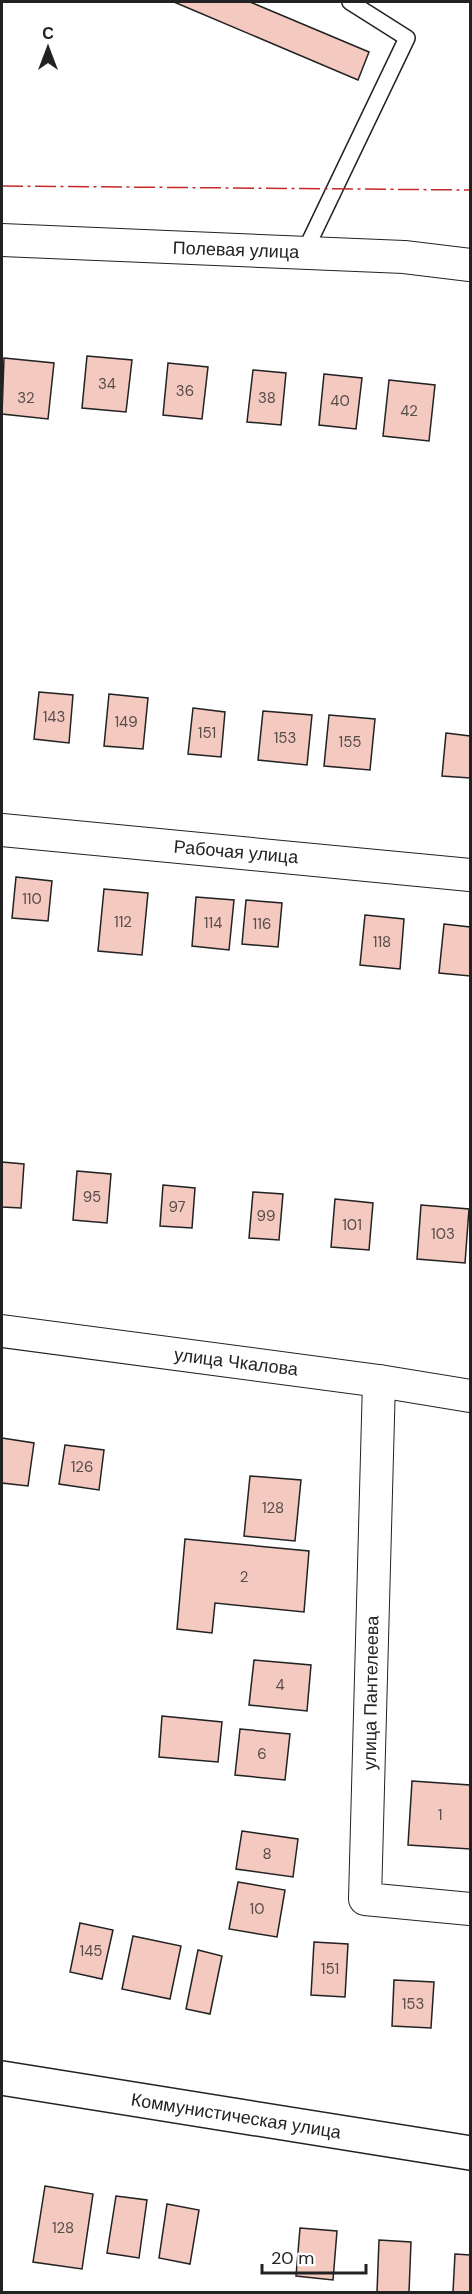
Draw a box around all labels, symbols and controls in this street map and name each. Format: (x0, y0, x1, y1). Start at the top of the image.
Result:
north arrow (18, 18, 78, 78)
text: С (42, 23, 54, 44)
street label: Полевая улица (172, 236, 301, 264)
house number: 34 (98, 374, 116, 394)
house number: 36 (176, 381, 194, 401)
house number: 32 (17, 388, 35, 408)
house number: 38 (258, 388, 276, 408)
house number: 40 (330, 391, 350, 411)
house number: 42 (400, 401, 418, 421)
house number: 143 (43, 707, 65, 727)
house number: 149 (114, 712, 138, 732)
house number: 151 (198, 723, 216, 743)
house number: 153 (274, 728, 296, 748)
house number: 155 (339, 732, 361, 752)
street label: Рабочая улица (173, 835, 300, 869)
house number: 110 (22, 889, 42, 909)
house number: 112 (114, 912, 132, 932)
house number: 114 (204, 913, 222, 933)
house number: 116 (253, 914, 271, 934)
house number: 118 (373, 932, 391, 952)
house number: 95 (83, 1187, 101, 1207)
house number: 97 (168, 1197, 186, 1217)
house number: 99 (257, 1206, 275, 1226)
house number: 101 (342, 1215, 362, 1235)
house number: 103 (431, 1224, 455, 1244)
street label: улица Чкалова (173, 1342, 300, 1382)
house number: 126 (71, 1457, 93, 1477)
house number: 128 (262, 1498, 284, 1518)
house number: 2 (240, 1567, 248, 1587)
street label: улица Пантелеева (358, 1615, 384, 1770)
house number: 4 (275, 1675, 285, 1695)
house number: 6 (257, 1744, 267, 1764)
house number: 1 (438, 1805, 442, 1825)
house number: 8 (262, 1844, 272, 1864)
house number: 10 (250, 1899, 264, 1919)
house number: 145 (80, 1941, 102, 1961)
house number: 151 (321, 1959, 339, 1979)
house number: 153 (402, 1994, 424, 2014)
street label: Коммунистическая улица (129, 2088, 344, 2145)
house number: 128 (52, 2218, 74, 2238)
scale bar (262, 2237, 366, 2275)
text: 20 m (271, 2246, 314, 2270)

